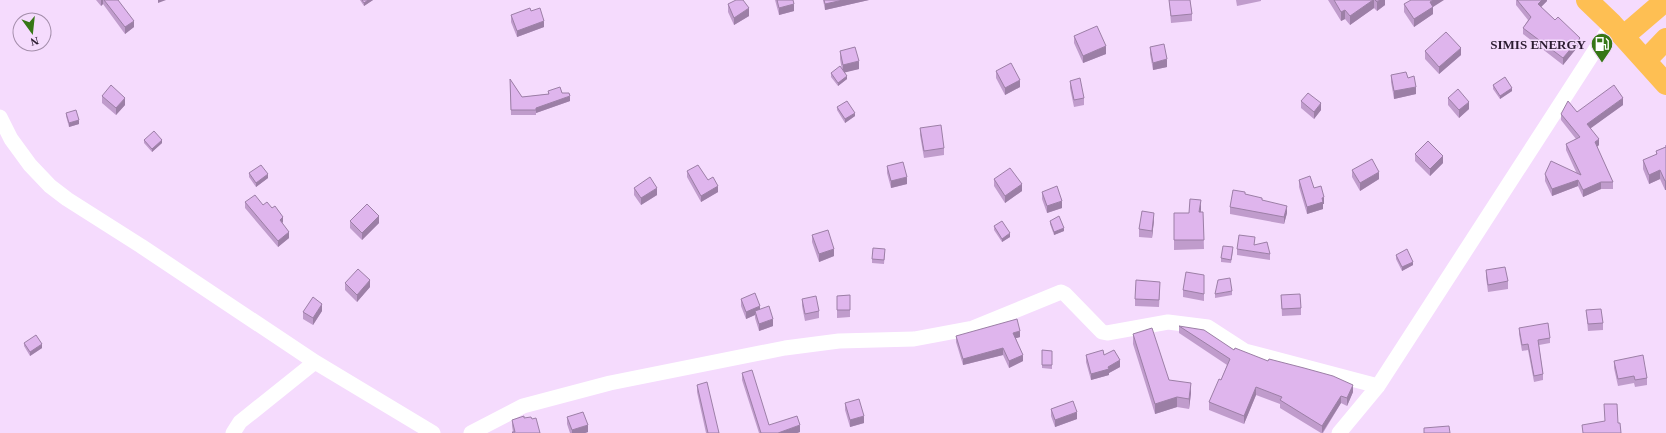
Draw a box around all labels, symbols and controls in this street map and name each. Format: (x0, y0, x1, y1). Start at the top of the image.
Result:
north arrow (12, 12, 52, 52)
fuel station icon: SIMIS ENERGY (1589, 31, 1615, 64)
text: N (29, 35, 40, 48)
place label: SIMIS ENERGY (1490, 37, 1587, 52)

